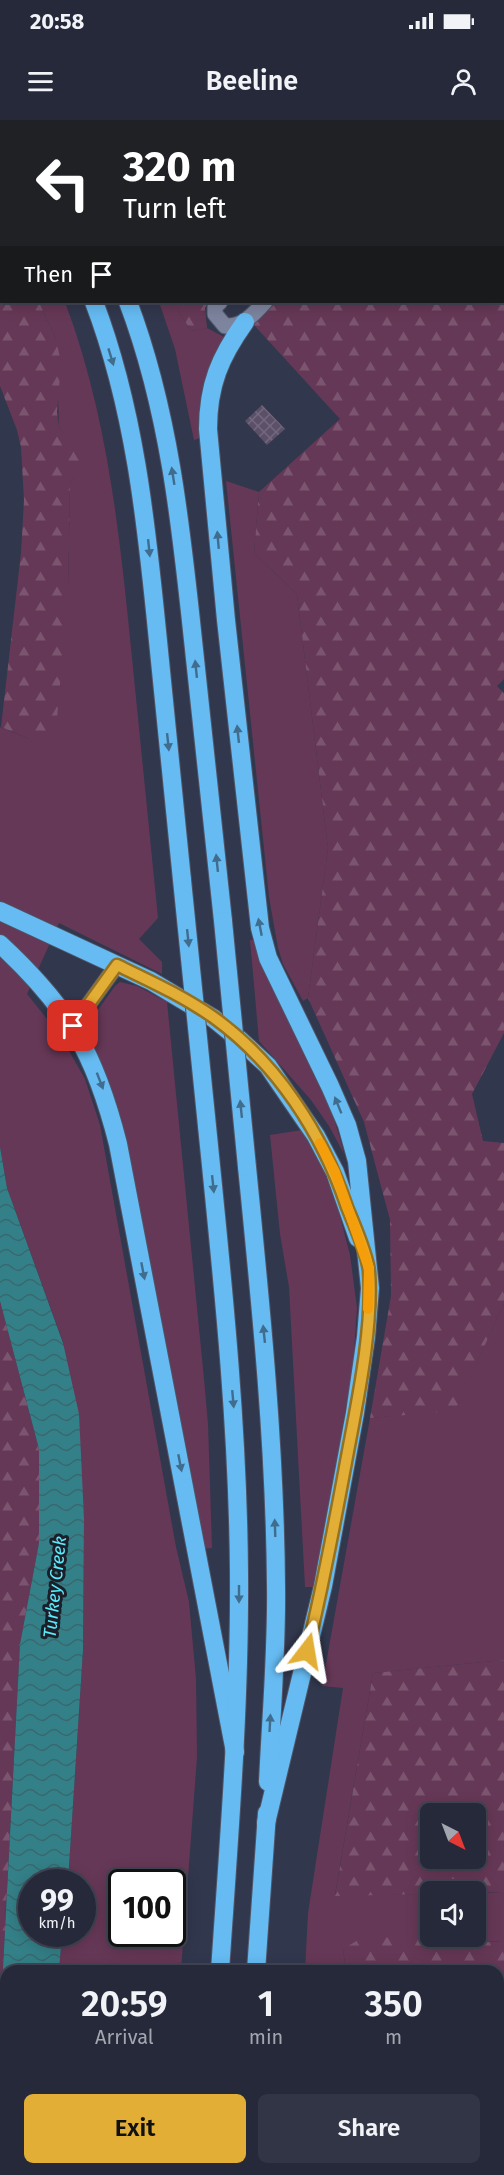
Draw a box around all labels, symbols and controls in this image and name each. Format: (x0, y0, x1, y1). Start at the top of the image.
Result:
text: 20:58 (30, 8, 84, 35)
icon: menu (24, 65, 57, 98)
text: Beeline (206, 65, 298, 97)
icon: person (447, 65, 480, 98)
text: 320 m (123, 142, 236, 192)
icon: left (24, 144, 102, 222)
text: Turn left (123, 193, 226, 225)
icon: arrive (85, 258, 118, 291)
text: Then (24, 261, 73, 288)
one-way arrow (107, 348, 116, 366)
one-way arrow (168, 466, 177, 485)
one-way arrow (213, 530, 223, 549)
one-way arrow (144, 539, 154, 558)
one-way arrow (192, 660, 201, 679)
one-way arrow (233, 724, 243, 743)
one-way arrow (163, 733, 173, 752)
one-way arrow (212, 854, 222, 873)
one-way arrow (255, 918, 264, 937)
one-way arrow (183, 929, 193, 948)
pin (47, 1000, 98, 1051)
icon: arrive (56, 1009, 89, 1042)
one-way arrow (95, 1073, 105, 1091)
one-way arrow (333, 1096, 343, 1114)
one-way arrow (236, 1099, 246, 1118)
one-way arrow (208, 1175, 218, 1194)
one-way arrow (139, 1262, 148, 1281)
one-way arrow (259, 1324, 269, 1343)
one-way arrow (228, 1390, 238, 1409)
one-way arrow (176, 1453, 185, 1472)
one-way arrow (270, 1519, 279, 1538)
water label: Turkey Creek (39, 1535, 71, 1639)
one-way arrow (234, 1584, 244, 1603)
position arrow (275, 1619, 339, 1683)
one-way arrow (266, 1713, 275, 1732)
north arrow (420, 1803, 486, 1869)
map controls (420, 1803, 486, 1947)
speed limit sign: 100 (108, 1869, 186, 1947)
button: sound (420, 1881, 486, 1947)
text: 99 (40, 1883, 74, 1919)
text: km/h (38, 1914, 76, 1932)
text: 20:59 (81, 1982, 168, 2026)
text: 1 (258, 1982, 274, 2026)
text: 350 (364, 1982, 423, 2026)
text: Arrival (95, 2025, 154, 2049)
text: min (249, 2025, 283, 2049)
text: m (385, 2025, 402, 2049)
button: Exit (24, 2094, 246, 2163)
button: Share (258, 2094, 480, 2163)

